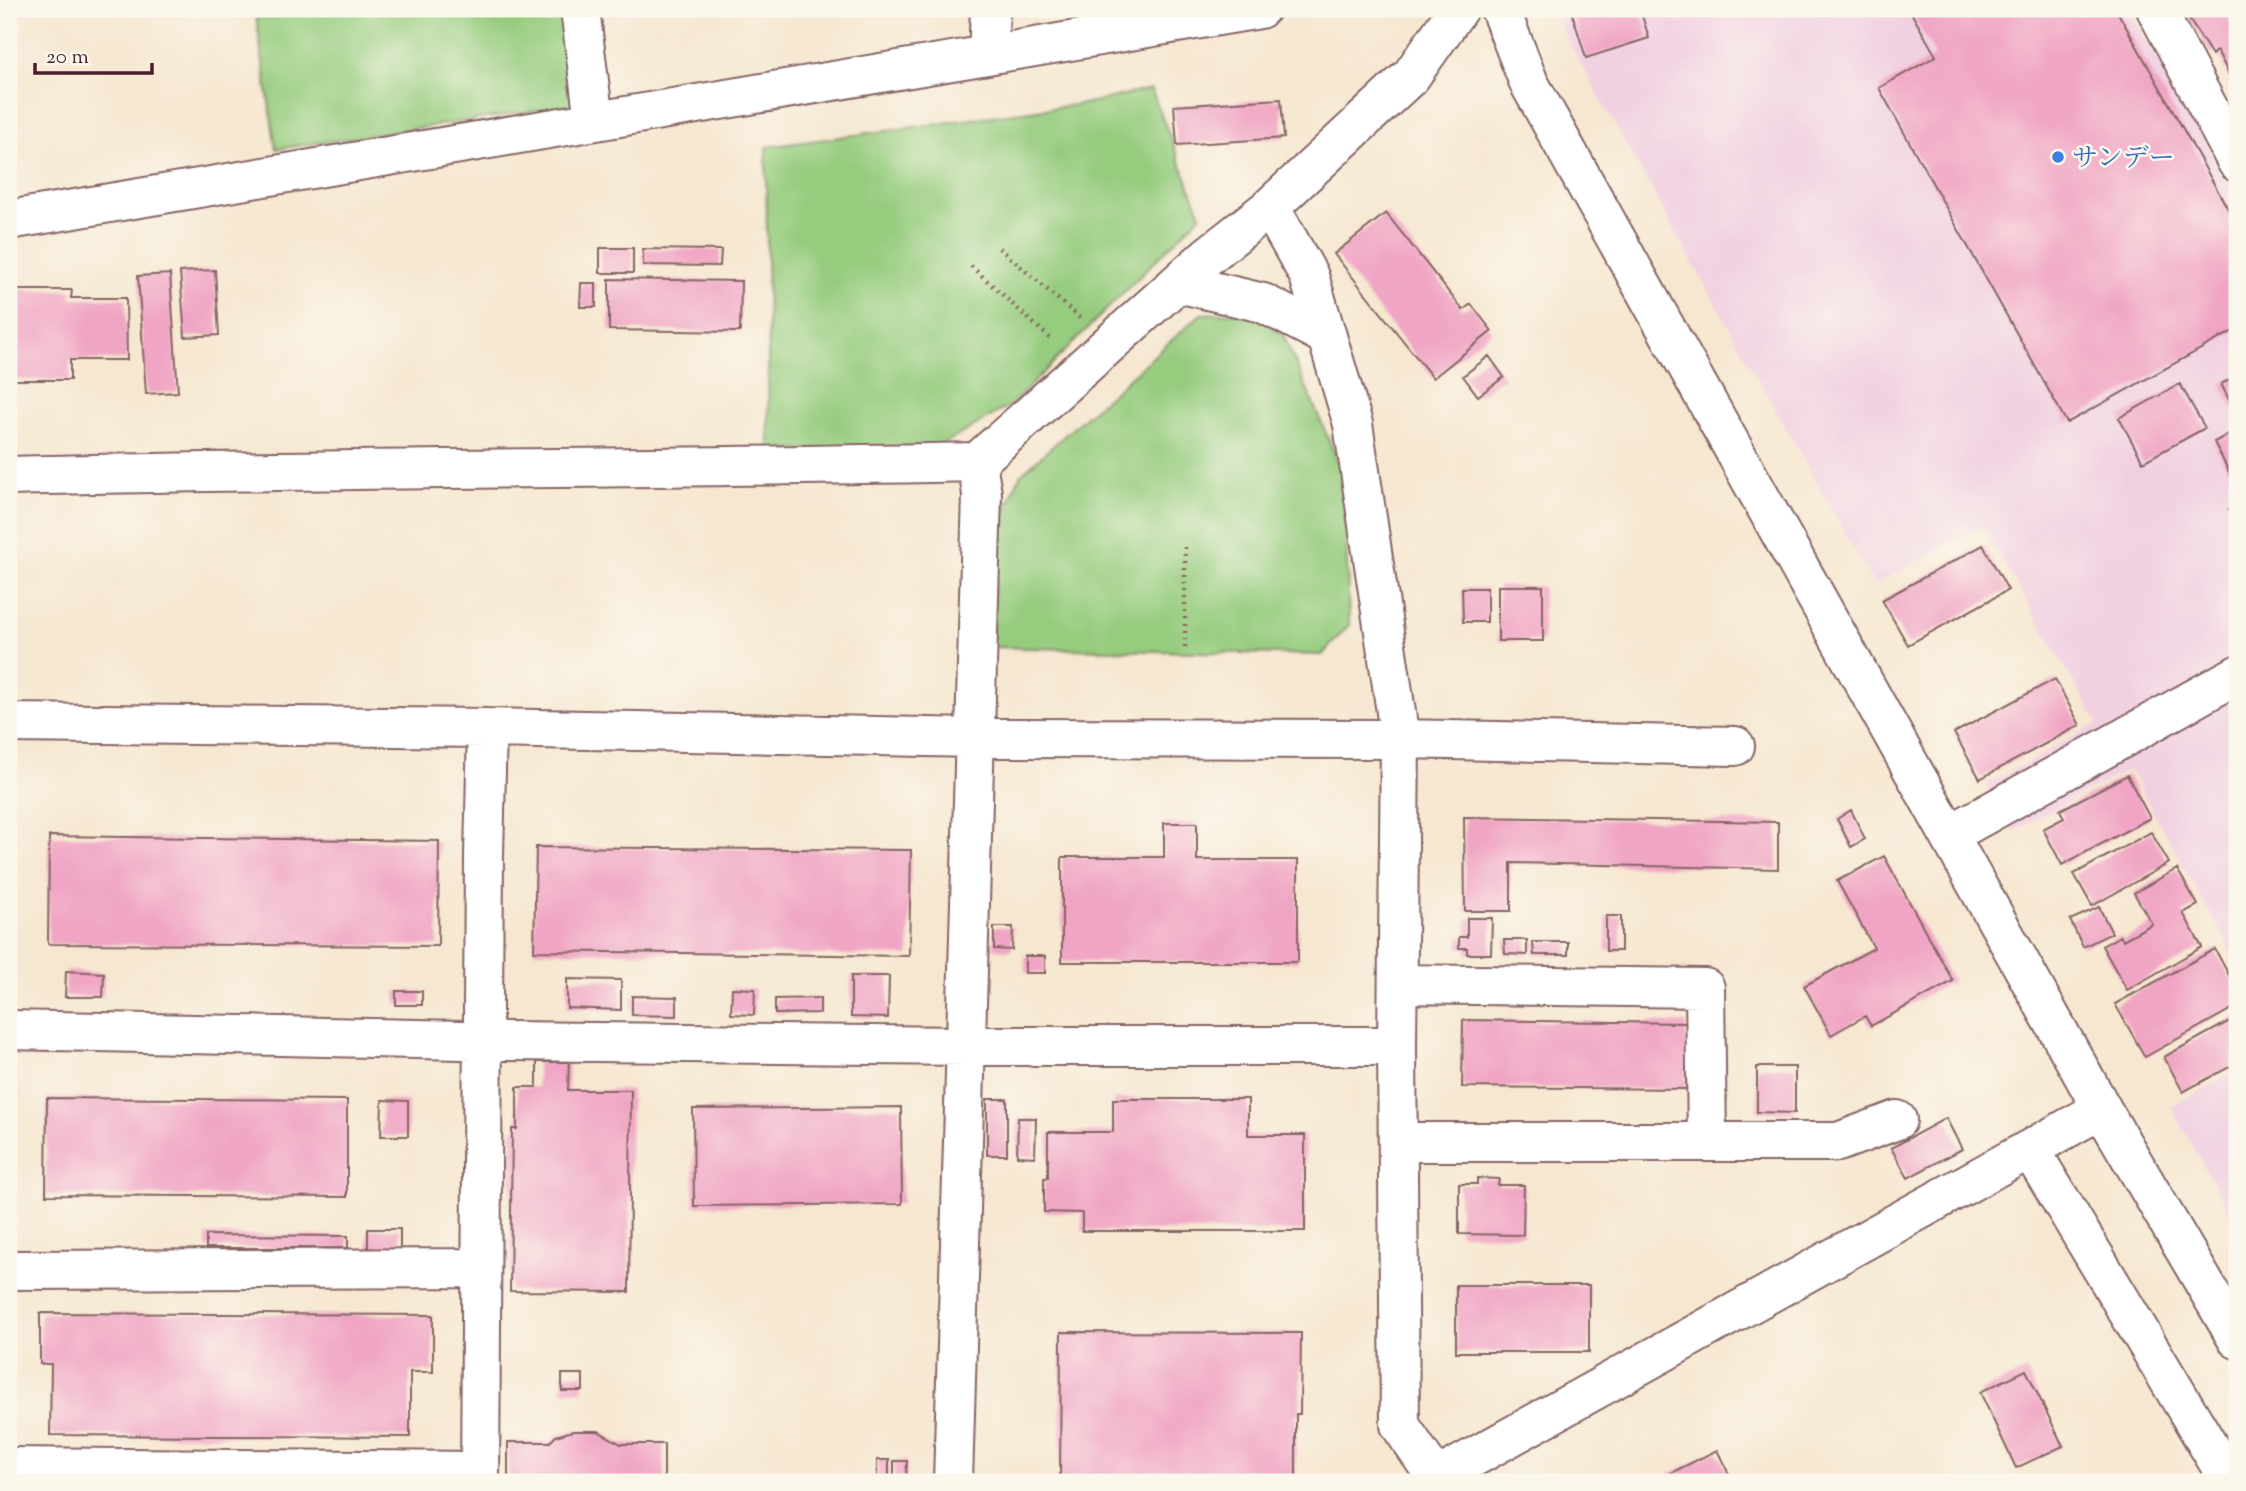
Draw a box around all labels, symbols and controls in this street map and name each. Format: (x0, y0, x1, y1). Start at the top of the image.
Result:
scale bar (35, 32, 152, 76)
text: 20 m (46, 43, 89, 73)
place label: サンデー (2072, 141, 2175, 178)
marker: サンデー (2050, 149, 2066, 165)

